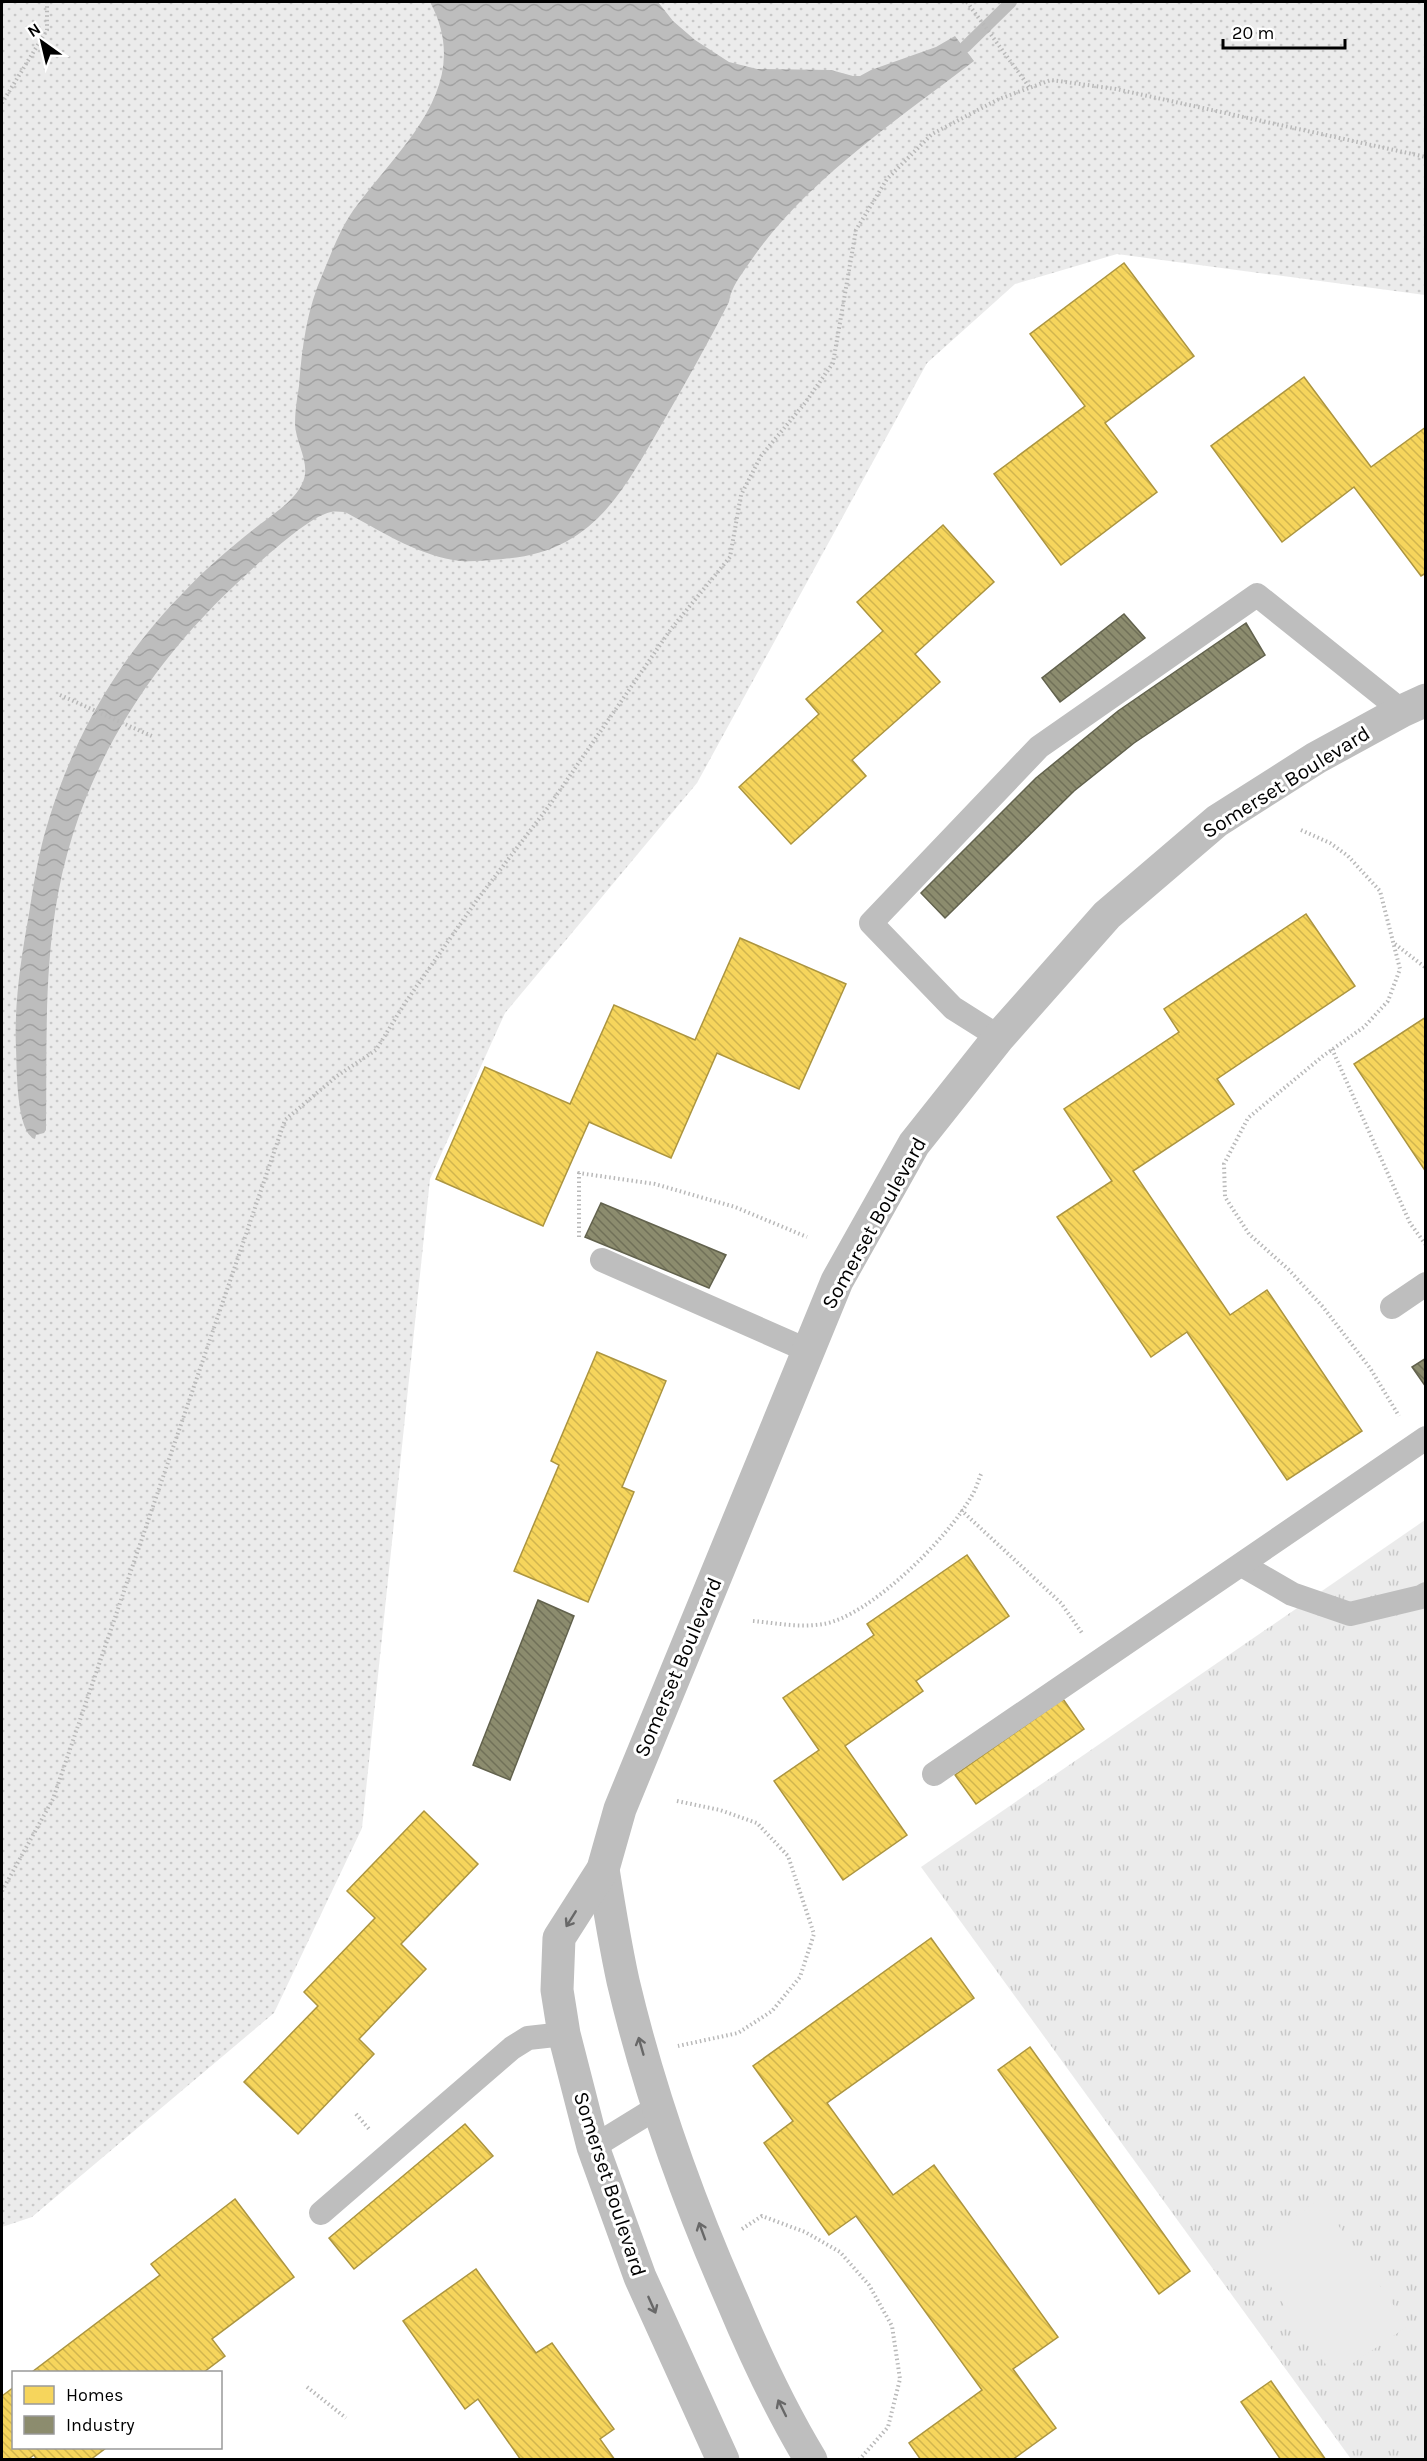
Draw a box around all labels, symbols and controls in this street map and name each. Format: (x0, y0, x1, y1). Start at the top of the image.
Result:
north arrow (12, 12, 72, 72)
scale bar (1223, 12, 1344, 50)
text: N (24, 19, 44, 41)
text: 20 m (1232, 22, 1274, 44)
street label: Somerset Boulevard (1198, 721, 1374, 843)
street label: Somerset Boulevard (817, 1133, 931, 1313)
street label: Somerset Boulevard (629, 1574, 727, 1760)
one-way arrow (565, 1910, 577, 1927)
one-way arrow (635, 2036, 646, 2055)
street label: Somerset Boulevard (569, 2089, 651, 2279)
one-way arrow (696, 2222, 707, 2241)
one-way arrow (648, 2296, 659, 2314)
legend (12, 2371, 222, 2449)
text: Homes (66, 2384, 123, 2406)
one-way arrow (776, 2400, 788, 2418)
text: Industry (66, 2414, 135, 2436)

